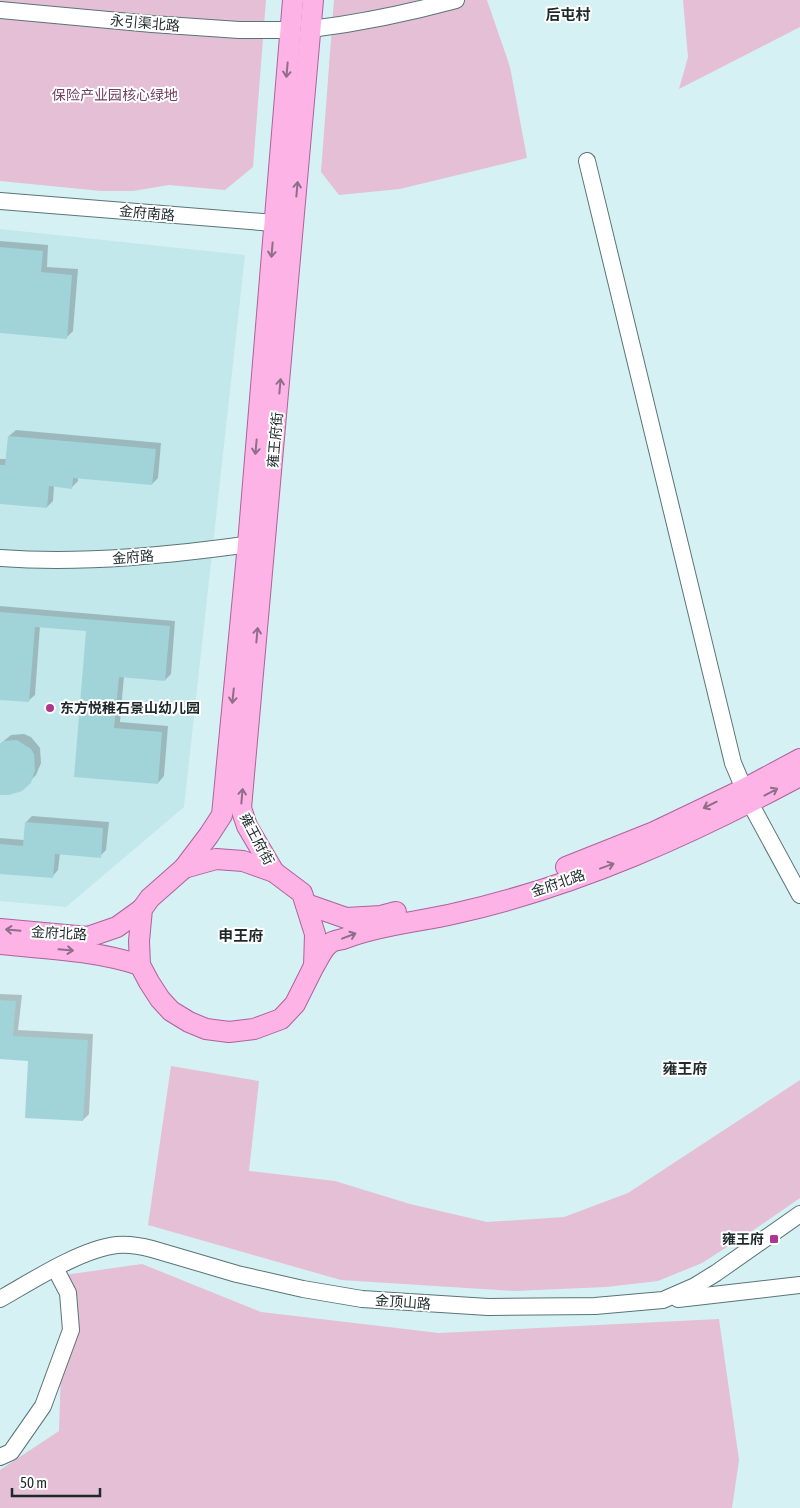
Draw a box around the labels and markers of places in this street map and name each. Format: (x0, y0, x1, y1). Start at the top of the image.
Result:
place label: 东方悦稚石景山幼儿园 (60, 700, 200, 716)
marker: 东方悦稚石景山幼儿园 (44, 702, 56, 714)
place label: 雍王府 (722, 1231, 764, 1247)
marker: 雍王府 (768, 1233, 780, 1245)

